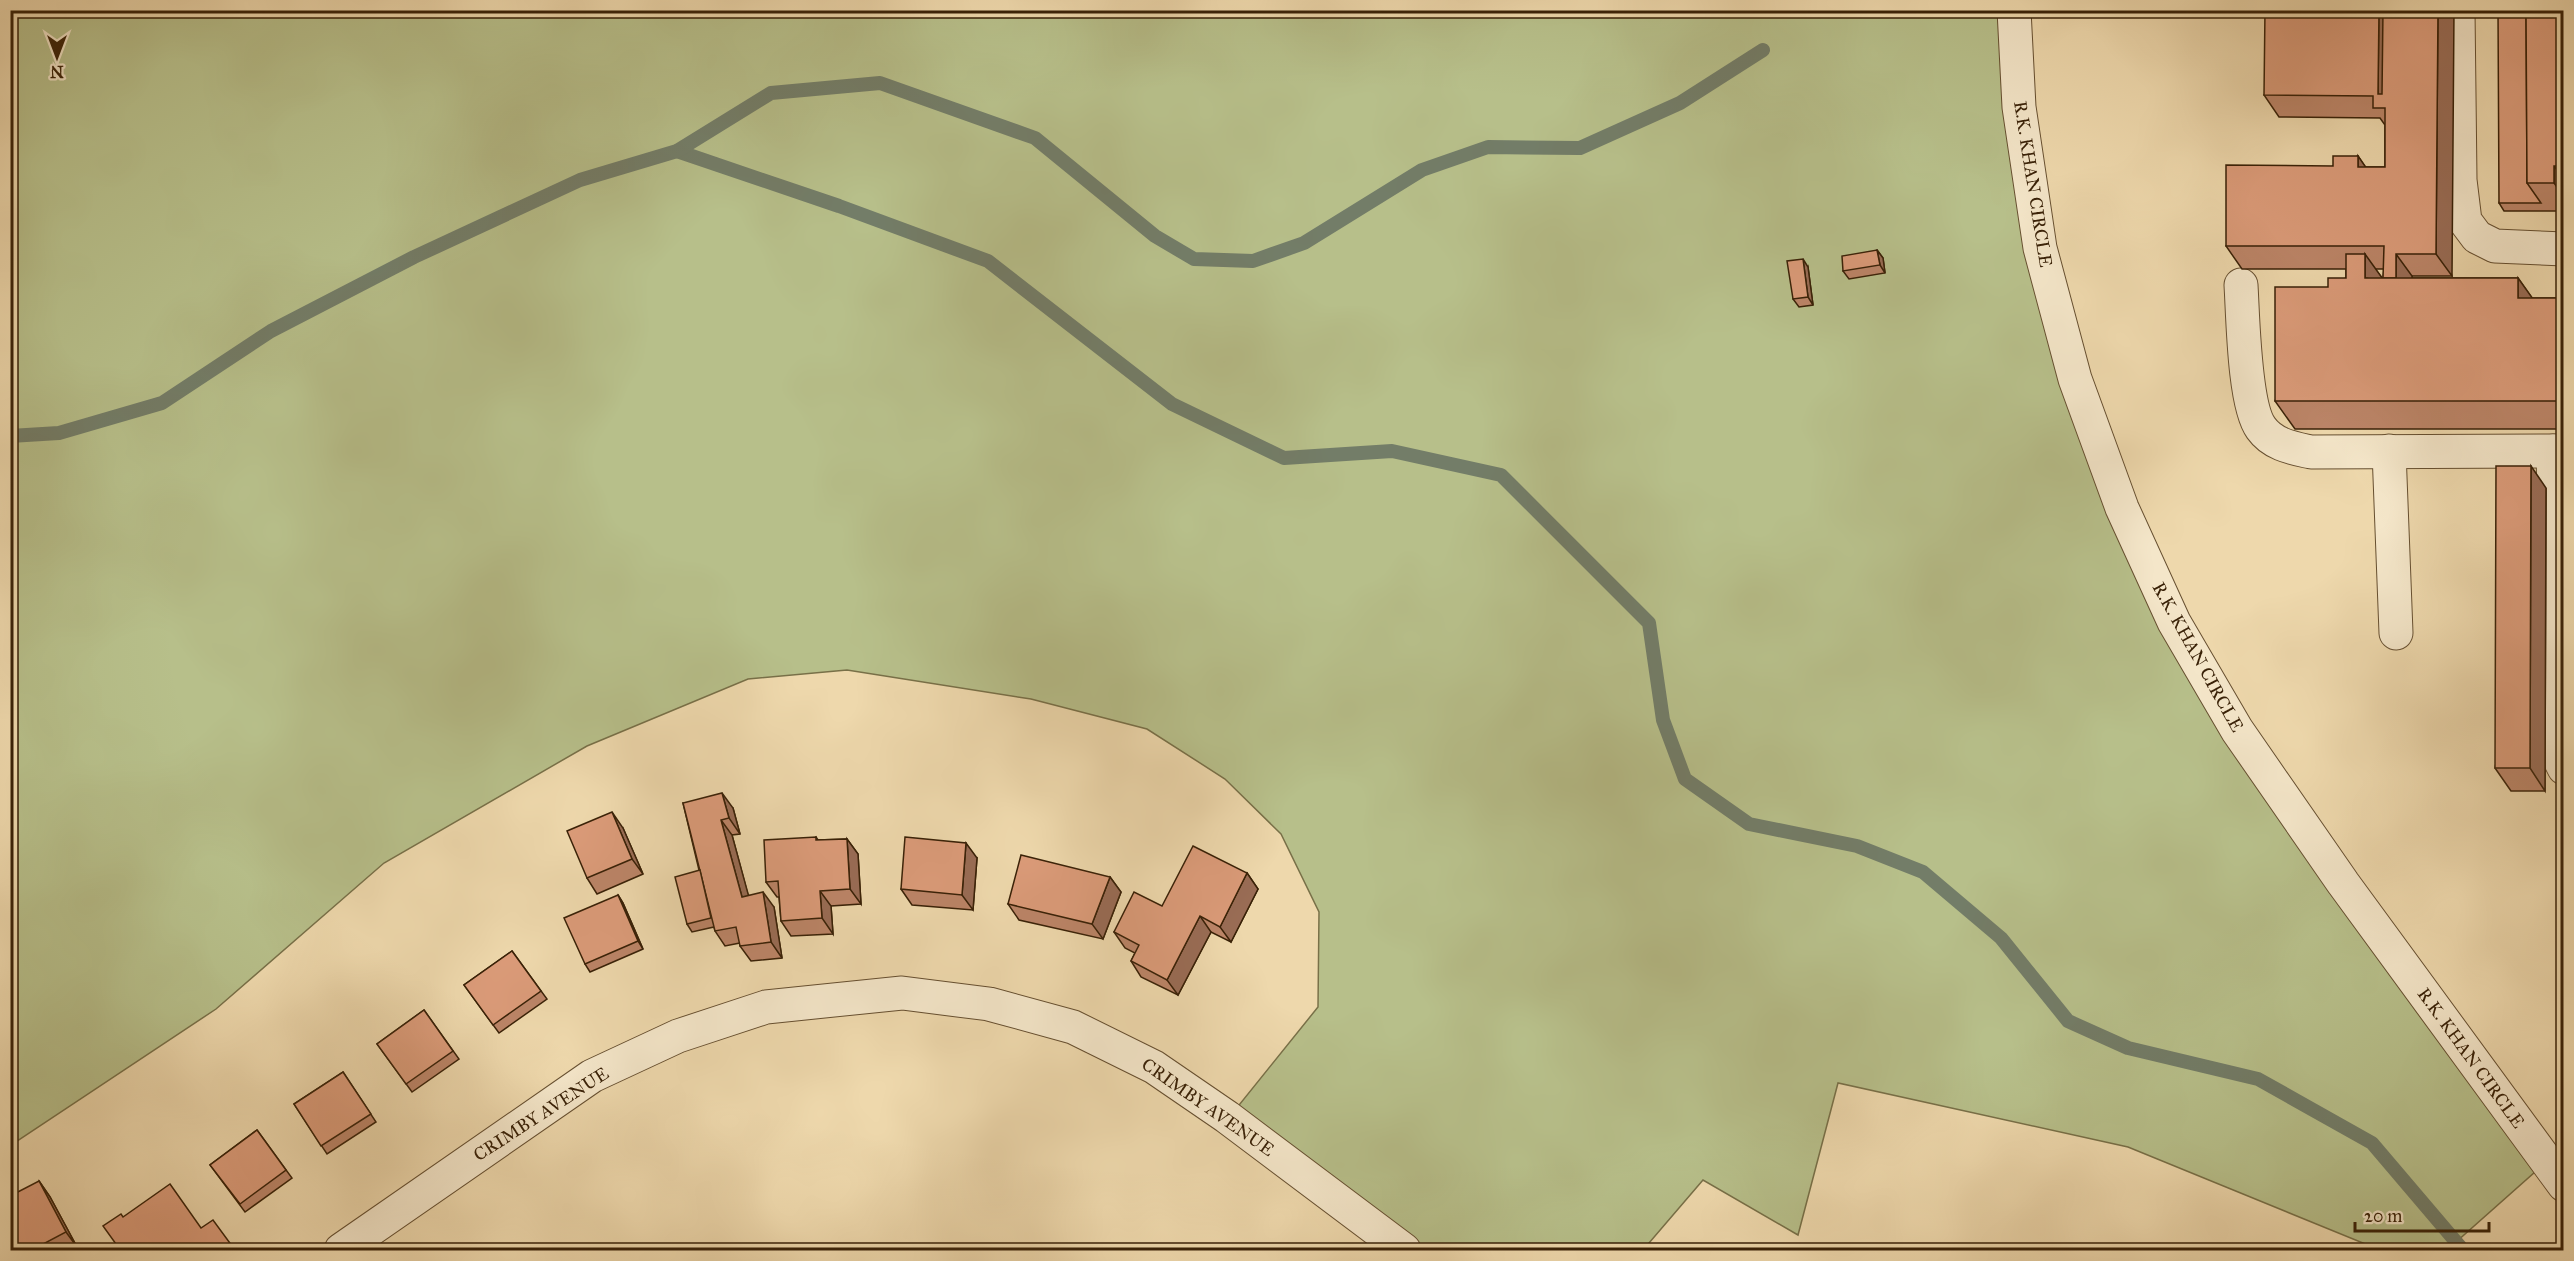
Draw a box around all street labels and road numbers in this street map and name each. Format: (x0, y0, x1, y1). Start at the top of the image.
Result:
street label: R.K. KHAN CIRCLE (2009, 99, 2057, 269)
street label: R.K. KHAN CIRCLE (2148, 578, 2248, 736)
street label: R.K. KHAN CIRCLE (2413, 984, 2529, 1133)
street label: CRIMBY AVENUE (1138, 1053, 1279, 1161)
street label: CRIMBY AVENUE (469, 1062, 613, 1166)

